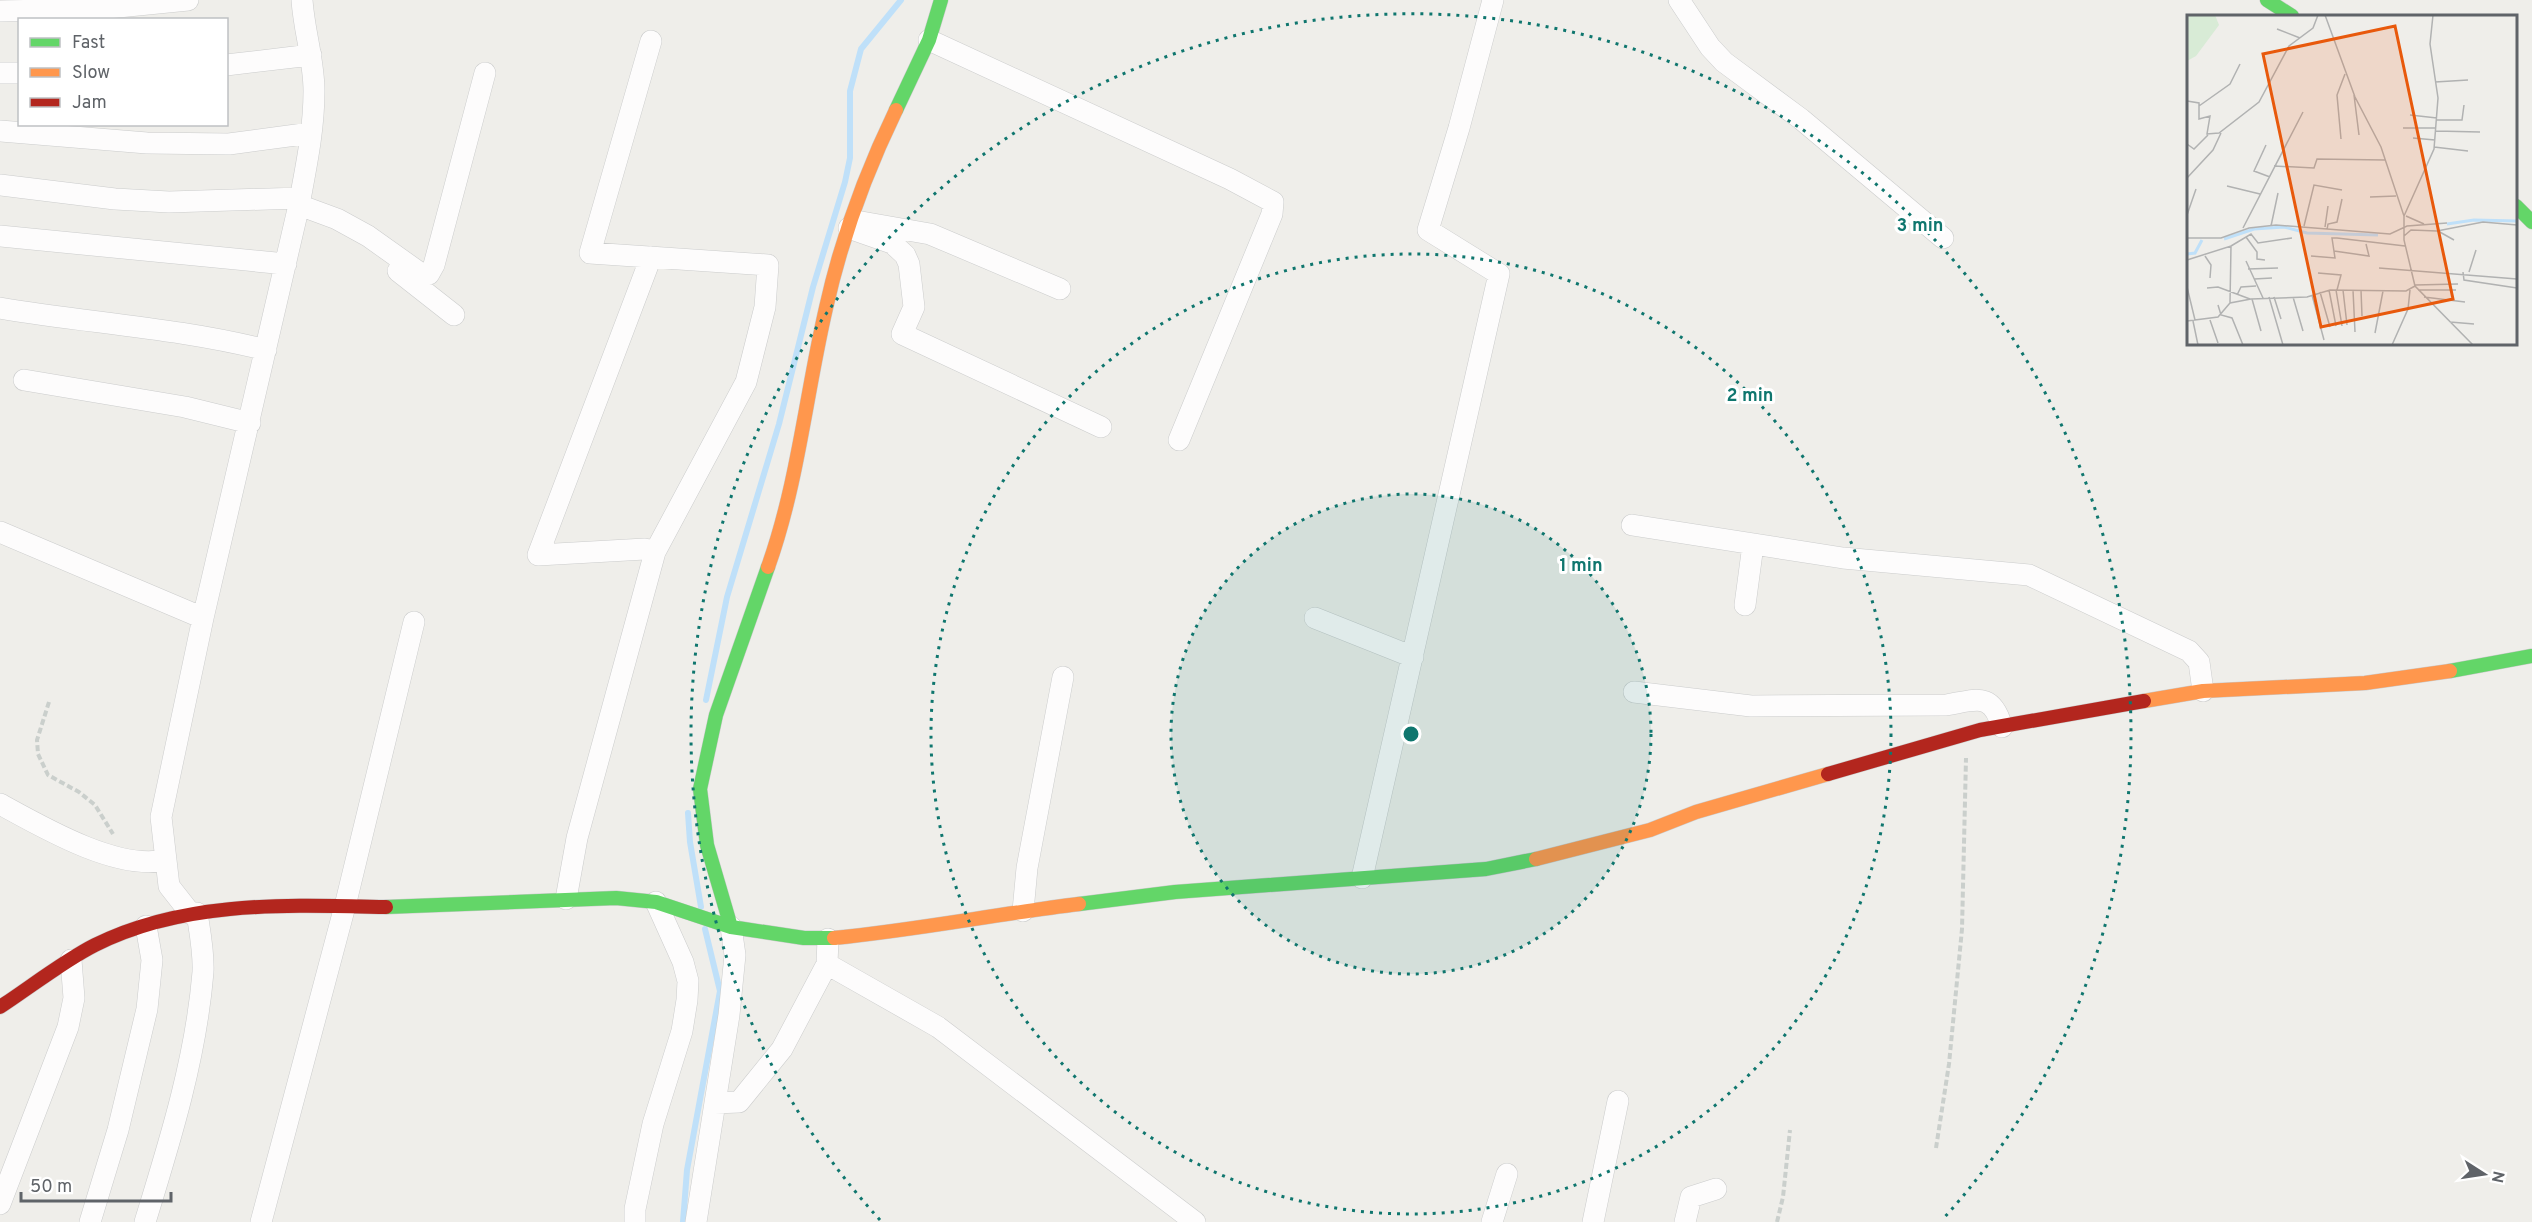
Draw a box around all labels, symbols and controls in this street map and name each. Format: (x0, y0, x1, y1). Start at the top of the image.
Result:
inset map (2187, 15, 2517, 345)
legend (18, 18, 228, 126)
text: Fast (72, 32, 105, 55)
text: Slow (72, 62, 110, 85)
text: Jam (72, 92, 107, 115)
text: 3 min (1897, 215, 1943, 238)
text: 2 min (1726, 385, 1774, 408)
text: 1 min (1559, 555, 1603, 578)
centre of rings (1401, 724, 1421, 744)
north arrow (2454, 1144, 2514, 1204)
scale bar (21, 1165, 171, 1203)
text: N (2486, 1169, 2508, 1184)
text: 50 m (30, 1176, 72, 1199)

